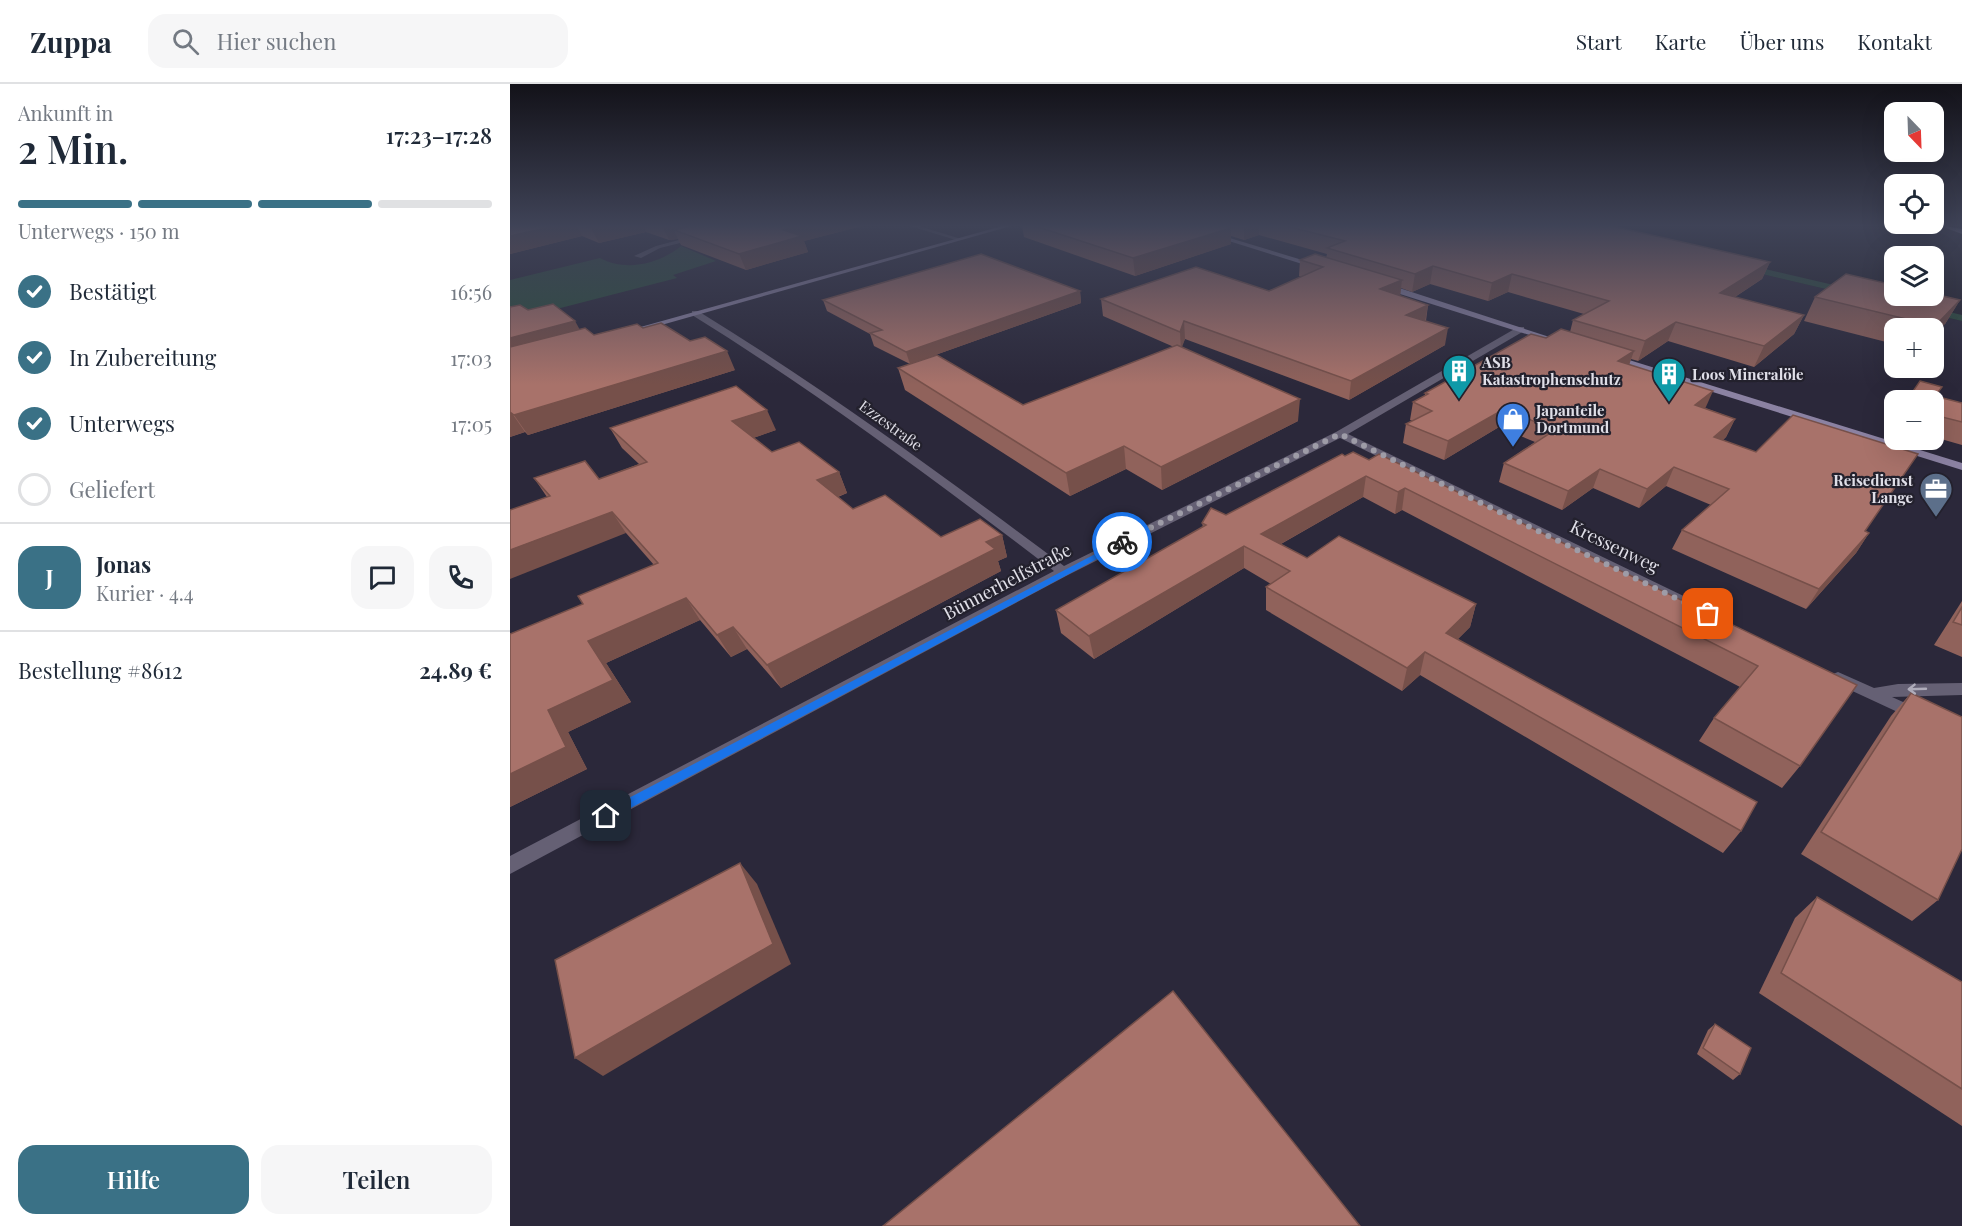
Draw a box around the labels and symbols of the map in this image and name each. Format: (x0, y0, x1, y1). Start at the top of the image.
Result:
north arrow (1884, 102, 1944, 162)
place label: ASB Katastrophenschutz (1481, 352, 1621, 389)
building icon: ASB Katastrophenschutz (1441, 353, 1477, 400)
building icon: Loos Mineralöle (1651, 356, 1687, 403)
place label: Loos Mineralöle (1692, 364, 1804, 384)
street label: Ezzestraße (855, 395, 927, 455)
place label: Japanteile Dortmund (1535, 400, 1609, 437)
shop icon: Japanteile Dortmund (1495, 401, 1531, 448)
place label: Reisedienst Lange (1833, 470, 1914, 507)
office icon: Reisedienst Lange (1918, 471, 1954, 518)
courier (1092, 512, 1152, 572)
street label: Kressenweg (1566, 514, 1664, 578)
street label: Bünnerhelfstraße (939, 537, 1075, 625)
pin (1682, 588, 1733, 639)
one-way arrow (1907, 684, 1927, 695)
pin (580, 790, 631, 841)

